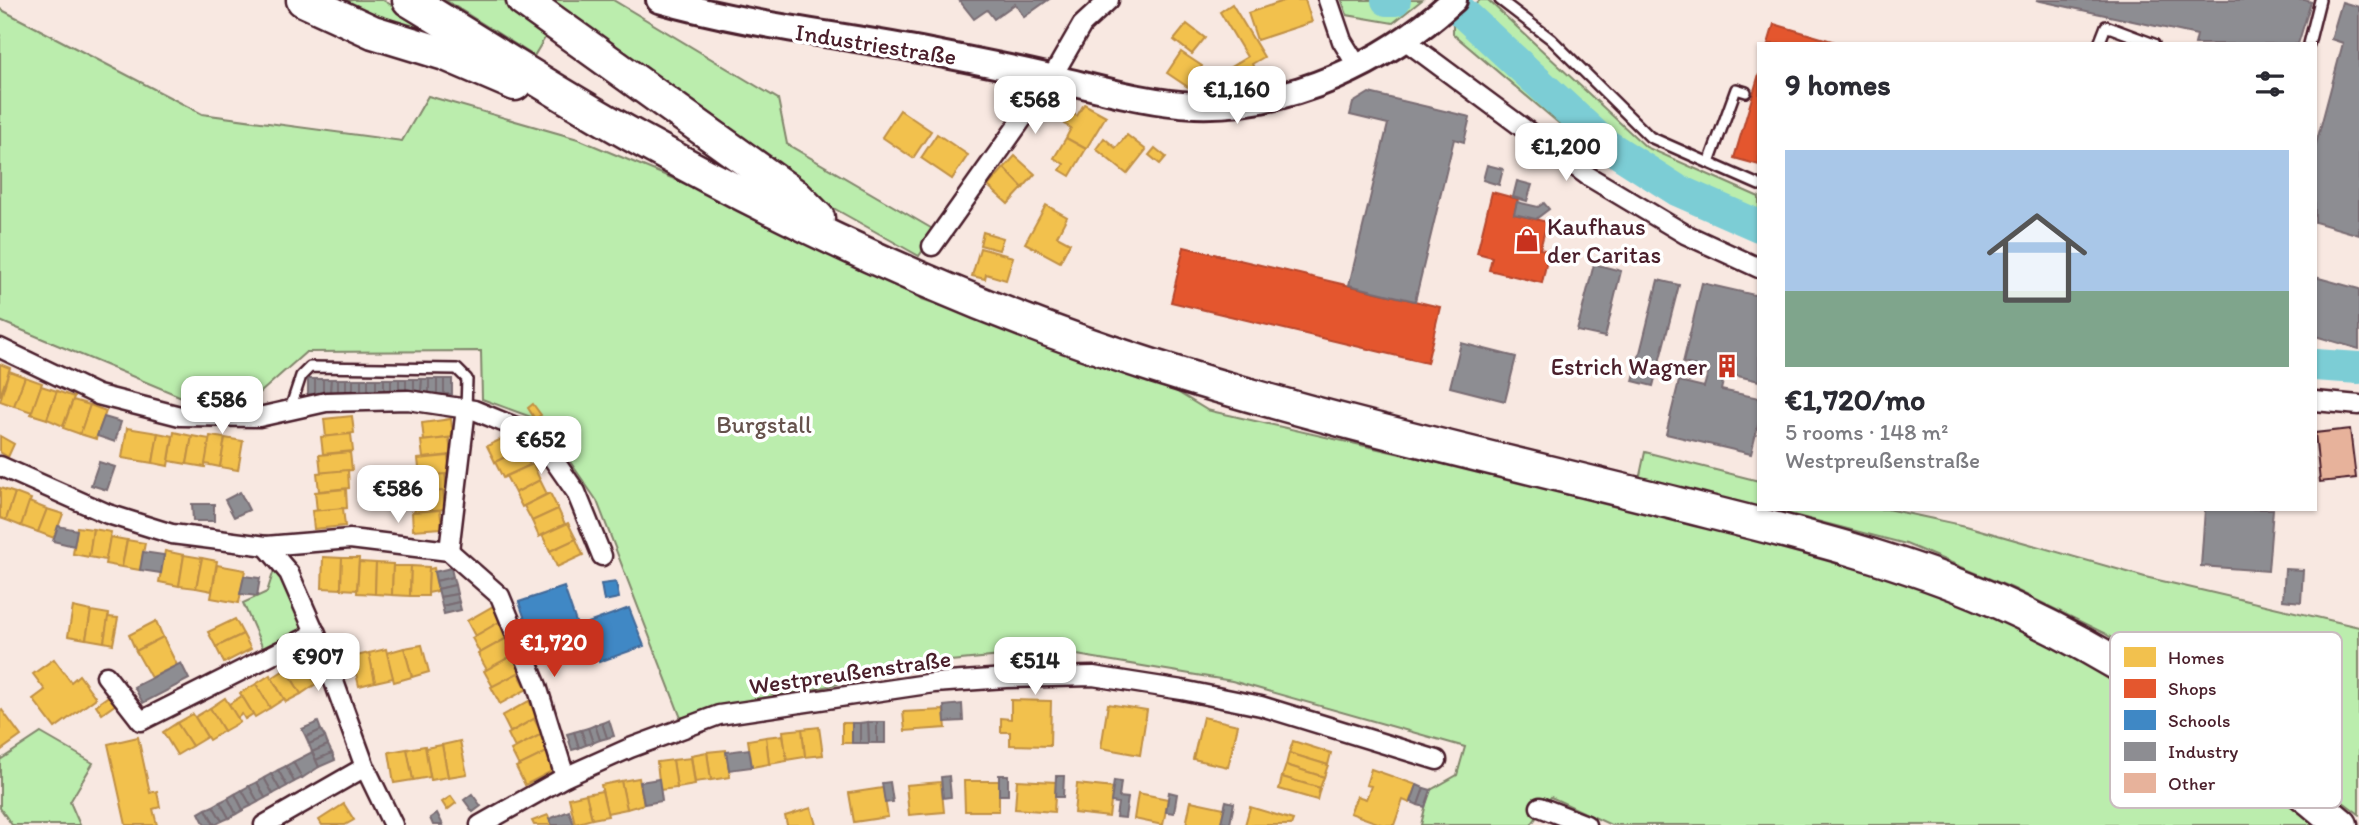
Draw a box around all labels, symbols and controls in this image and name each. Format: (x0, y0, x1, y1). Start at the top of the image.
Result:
street label: Industriestraße (793, 17, 959, 71)
icon: filters (2251, 65, 2289, 103)
pin: €1,160 (1180, 66, 1294, 126)
text: 9 homes (1785, 66, 1891, 103)
text: €1,160 (1204, 75, 1270, 103)
pin: €568 (994, 76, 1076, 136)
text: €568 (1010, 85, 1060, 113)
pin: €1,200 (1509, 124, 1623, 183)
text: €1,200 (1531, 132, 1601, 160)
icon: home (1974, 195, 2100, 321)
place label: Kaufhaus der Caritas (1547, 212, 1661, 269)
shop icon: Kaufhaus der Caritas (1513, 226, 1541, 254)
place label: Estrich Wagner (1551, 352, 1707, 381)
building icon: Estrich Wagner (1713, 352, 1741, 380)
pin: €586 (181, 376, 263, 436)
text: €1,720/mo (1785, 381, 1925, 418)
text: €586 (197, 385, 247, 413)
park label: Burgstall (716, 410, 812, 439)
pin: €652 (500, 416, 582, 476)
text: 5 rooms · 148 m² (1785, 418, 1948, 446)
text: €652 (516, 425, 566, 453)
text: Westpreußenstraße (1785, 446, 1980, 474)
pin: €586 (357, 466, 439, 525)
text: €586 (373, 474, 423, 502)
pin: €1,720 (497, 620, 611, 679)
text: €1,720 (521, 628, 587, 656)
legend (2110, 632, 2342, 808)
pin: €907 (277, 634, 359, 693)
pin: €514 (994, 638, 1076, 697)
text: €907 (293, 642, 343, 670)
street label: Westpreußenstraße (747, 643, 953, 701)
text: €514 (1010, 646, 1060, 674)
text: Homes (2168, 646, 2224, 669)
text: Shops (2168, 677, 2217, 700)
text: Schools (2168, 709, 2231, 732)
text: Industry (2168, 740, 2238, 763)
text: Other (2168, 772, 2216, 795)

